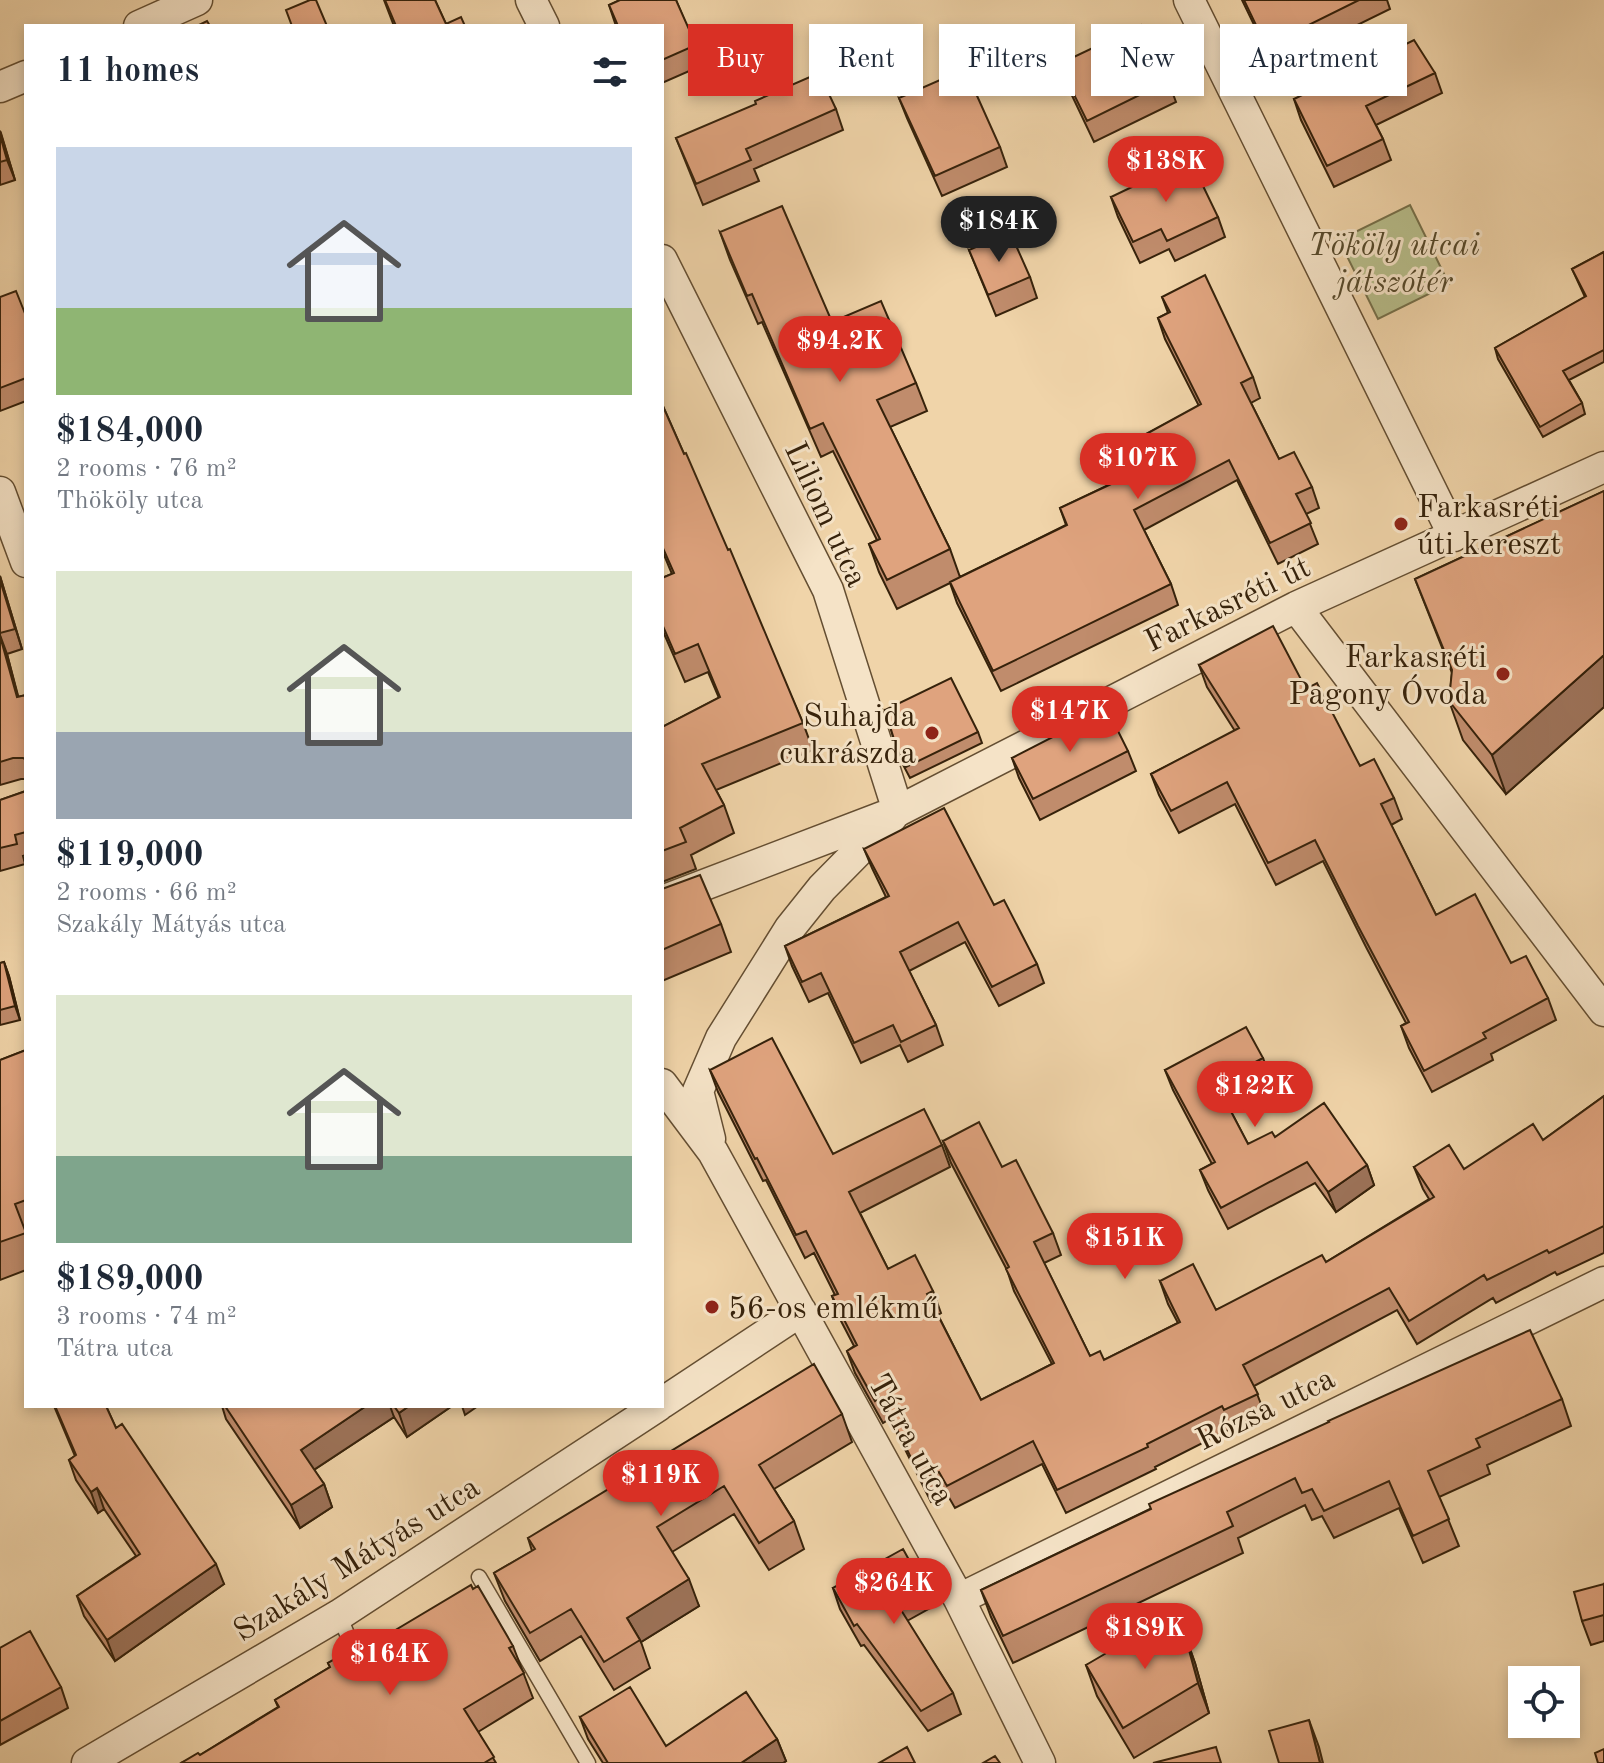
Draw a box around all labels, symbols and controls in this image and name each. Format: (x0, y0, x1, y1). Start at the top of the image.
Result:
chip: Buy (688, 24, 793, 96)
chip: Rent (809, 24, 923, 96)
chip: Filters (939, 24, 1075, 96)
chip: New (1091, 24, 1204, 96)
chip: Apartment (1220, 24, 1407, 96)
icon: filters (588, 50, 632, 94)
text: 11 homes (56, 55, 199, 89)
pin: $138K (1110, 136, 1222, 204)
text: $138K (1126, 149, 1206, 175)
pin: $184K (943, 196, 1055, 264)
icon: home (272, 199, 416, 343)
text: $184K (959, 209, 1039, 235)
park label: Tököly utcai játszótér (1308, 231, 1480, 300)
pin: $94.2K (775, 316, 905, 384)
text: $94.2K (796, 329, 884, 355)
text: $184,000 (56, 415, 204, 449)
pin: $107K (1082, 433, 1194, 501)
street label: Liliom utca (777, 438, 872, 593)
text: $107K (1098, 446, 1178, 472)
text: 2 rooms · 76 m² (56, 456, 237, 482)
text: Thököly utca (56, 488, 203, 514)
place label: Farkasréti úti kereszt (1417, 493, 1561, 562)
marker: Farkasréti úti kereszt (1392, 515, 1410, 533)
street label: Farkasréti út (1141, 552, 1316, 659)
icon: home (272, 623, 416, 767)
place label: Farkasréti Pagony Óvoda (1288, 643, 1487, 712)
marker: Farkasréti Pagony Óvoda (1494, 665, 1512, 683)
pin: $147K (1014, 686, 1126, 754)
text: $147K (1030, 699, 1110, 725)
place label: Suhajda cukrászda (779, 702, 916, 771)
marker: Suhajda cukrászda (923, 724, 941, 742)
text: $119,000 (56, 839, 204, 873)
text: 2 rooms · 66 m² (56, 880, 237, 906)
text: Szakály Mátyás utca (56, 912, 286, 938)
icon: home (272, 1047, 416, 1191)
pin: $122K (1199, 1061, 1311, 1129)
text: $122K (1215, 1074, 1295, 1100)
pin: $151K (1069, 1213, 1181, 1281)
text: $151K (1085, 1226, 1165, 1252)
text: $189,000 (56, 1263, 204, 1297)
place label: 56-os emlékmű (728, 1294, 938, 1326)
marker: 56-os emlékmű (703, 1298, 721, 1316)
text: 3 rooms · 74 m² (56, 1304, 237, 1330)
text: Tátra utca (56, 1336, 173, 1362)
street label: Rózsa utca (1192, 1363, 1341, 1458)
street label: Tátra utca (860, 1370, 958, 1511)
pin: $119K (605, 1450, 717, 1518)
text: $119K (621, 1463, 701, 1489)
street label: Szakály Mátyás utca (229, 1472, 486, 1649)
pin: $264K (838, 1558, 950, 1626)
text: $264K (854, 1571, 934, 1597)
pin: $189K (1089, 1603, 1201, 1671)
text: $189K (1105, 1616, 1185, 1642)
pin: $164K (334, 1629, 446, 1697)
text: $164K (350, 1642, 430, 1668)
map controls (1508, 1666, 1580, 1738)
button: locate (1508, 1666, 1580, 1738)

